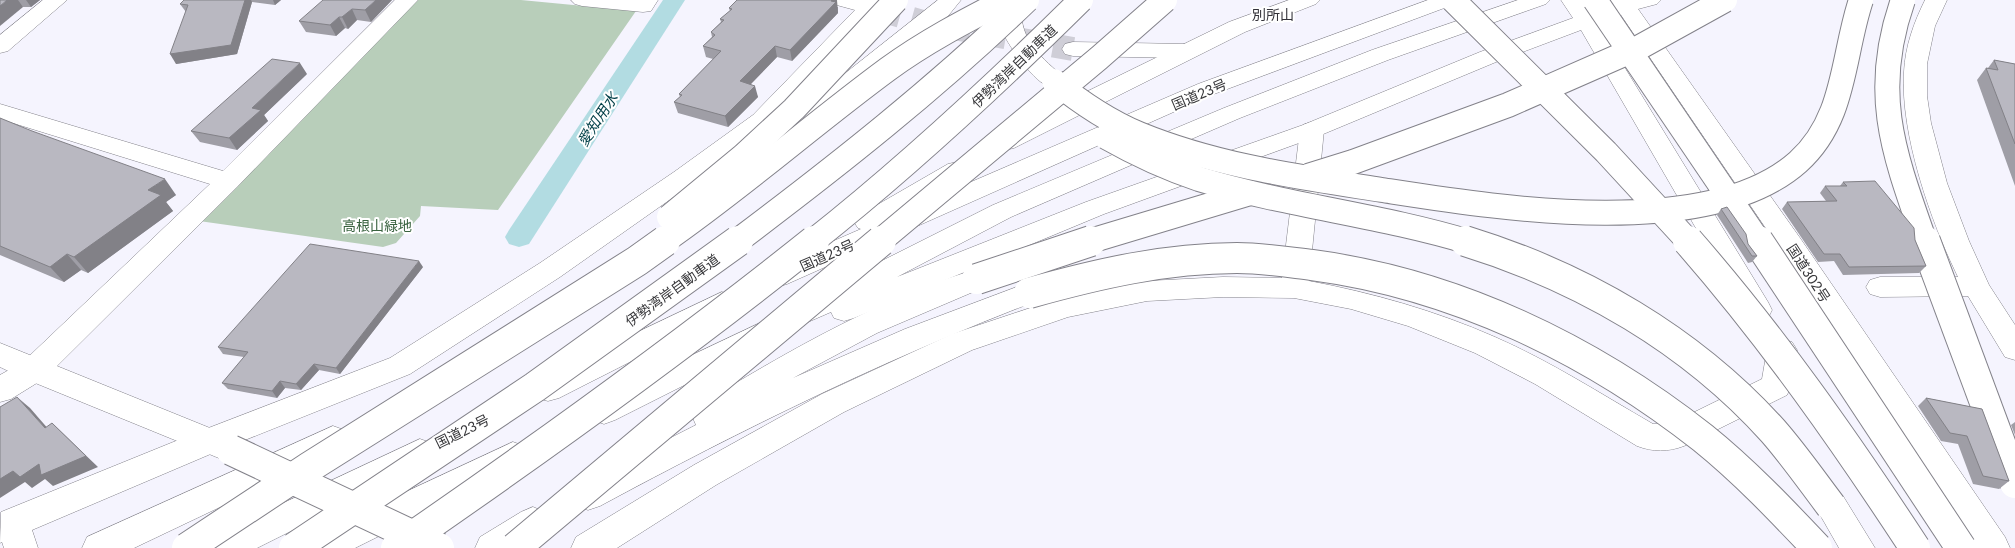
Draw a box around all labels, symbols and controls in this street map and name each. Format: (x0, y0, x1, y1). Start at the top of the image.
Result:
district label: 別所山 (1252, 6, 1294, 23)
street label: 伊勢湾岸自動車道 (968, 21, 1060, 111)
street label: 国道23号 (1169, 75, 1229, 113)
water label: 愛知用水 (573, 87, 622, 149)
park label: 高根山緑地 (342, 217, 412, 234)
street label: 国道23号 (797, 235, 857, 275)
street label: 国道302号 (1784, 241, 1834, 305)
street label: 伊勢湾岸自動車道 (622, 250, 722, 330)
street label: 国道23号 (432, 411, 492, 451)

